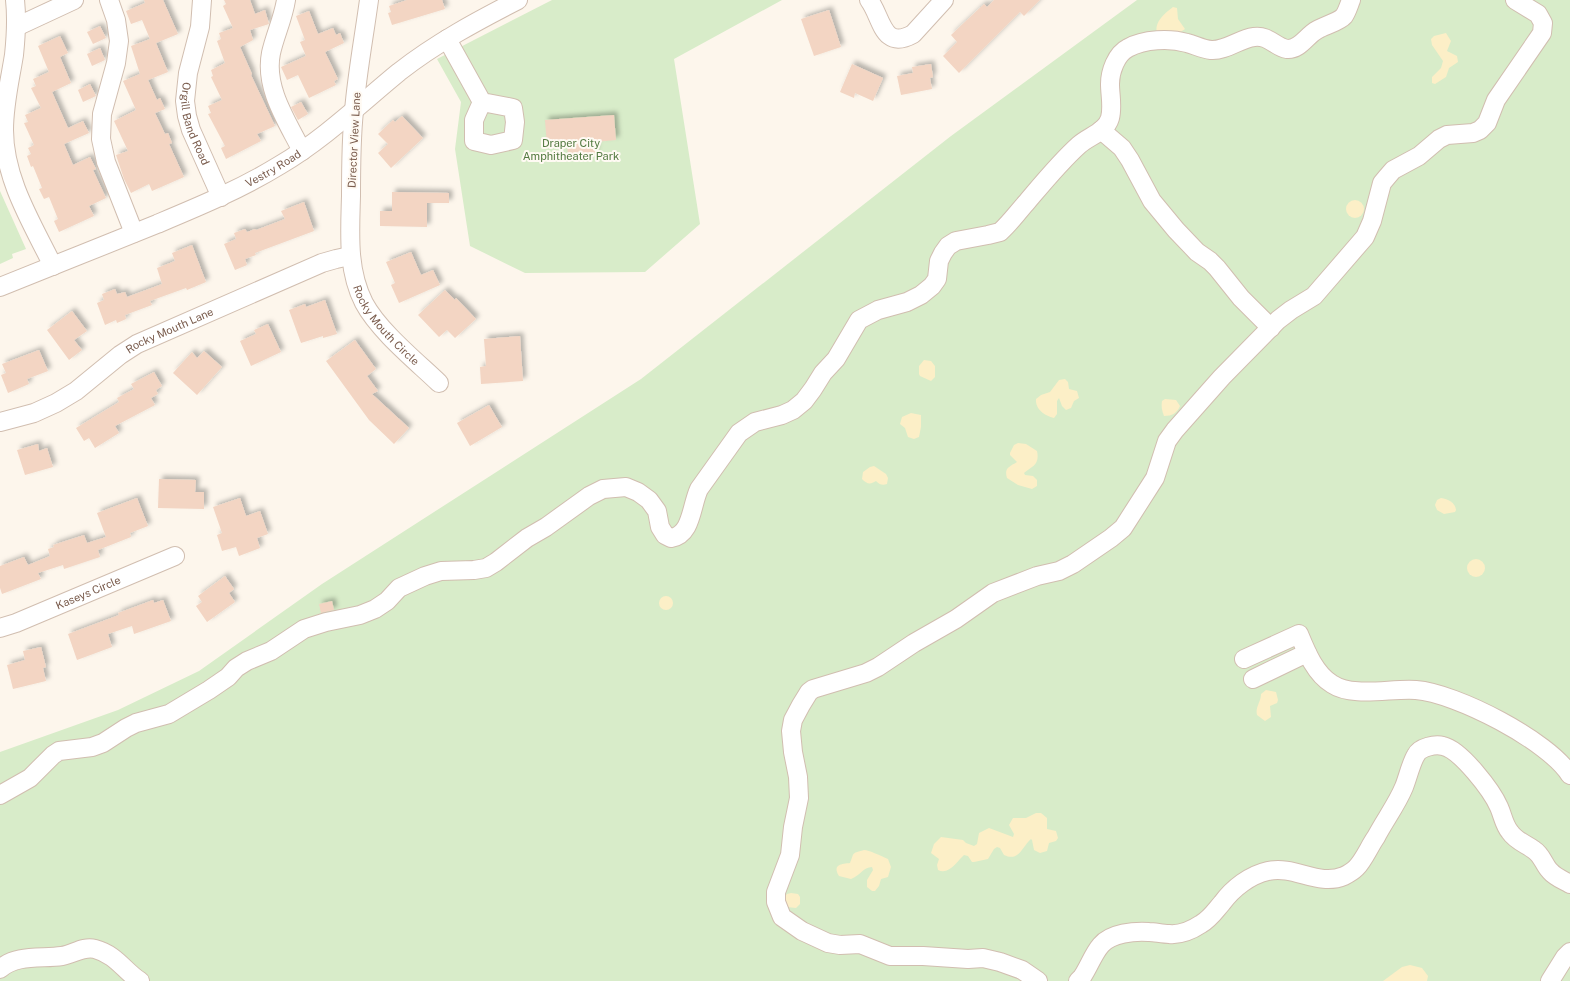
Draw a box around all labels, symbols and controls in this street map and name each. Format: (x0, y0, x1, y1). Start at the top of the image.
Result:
street label: Orgill Band Road (179, 82, 212, 167)
street label: Director View Lane (345, 92, 363, 188)
park label: Draper City Amphitheater Park (523, 137, 619, 162)
street label: Vestry Road (244, 148, 303, 189)
street label: Rocky Mouth Circle (351, 283, 422, 368)
street label: Rocky Mouth Lane (124, 305, 215, 356)
street label: Kaseys Circle (54, 574, 122, 612)

